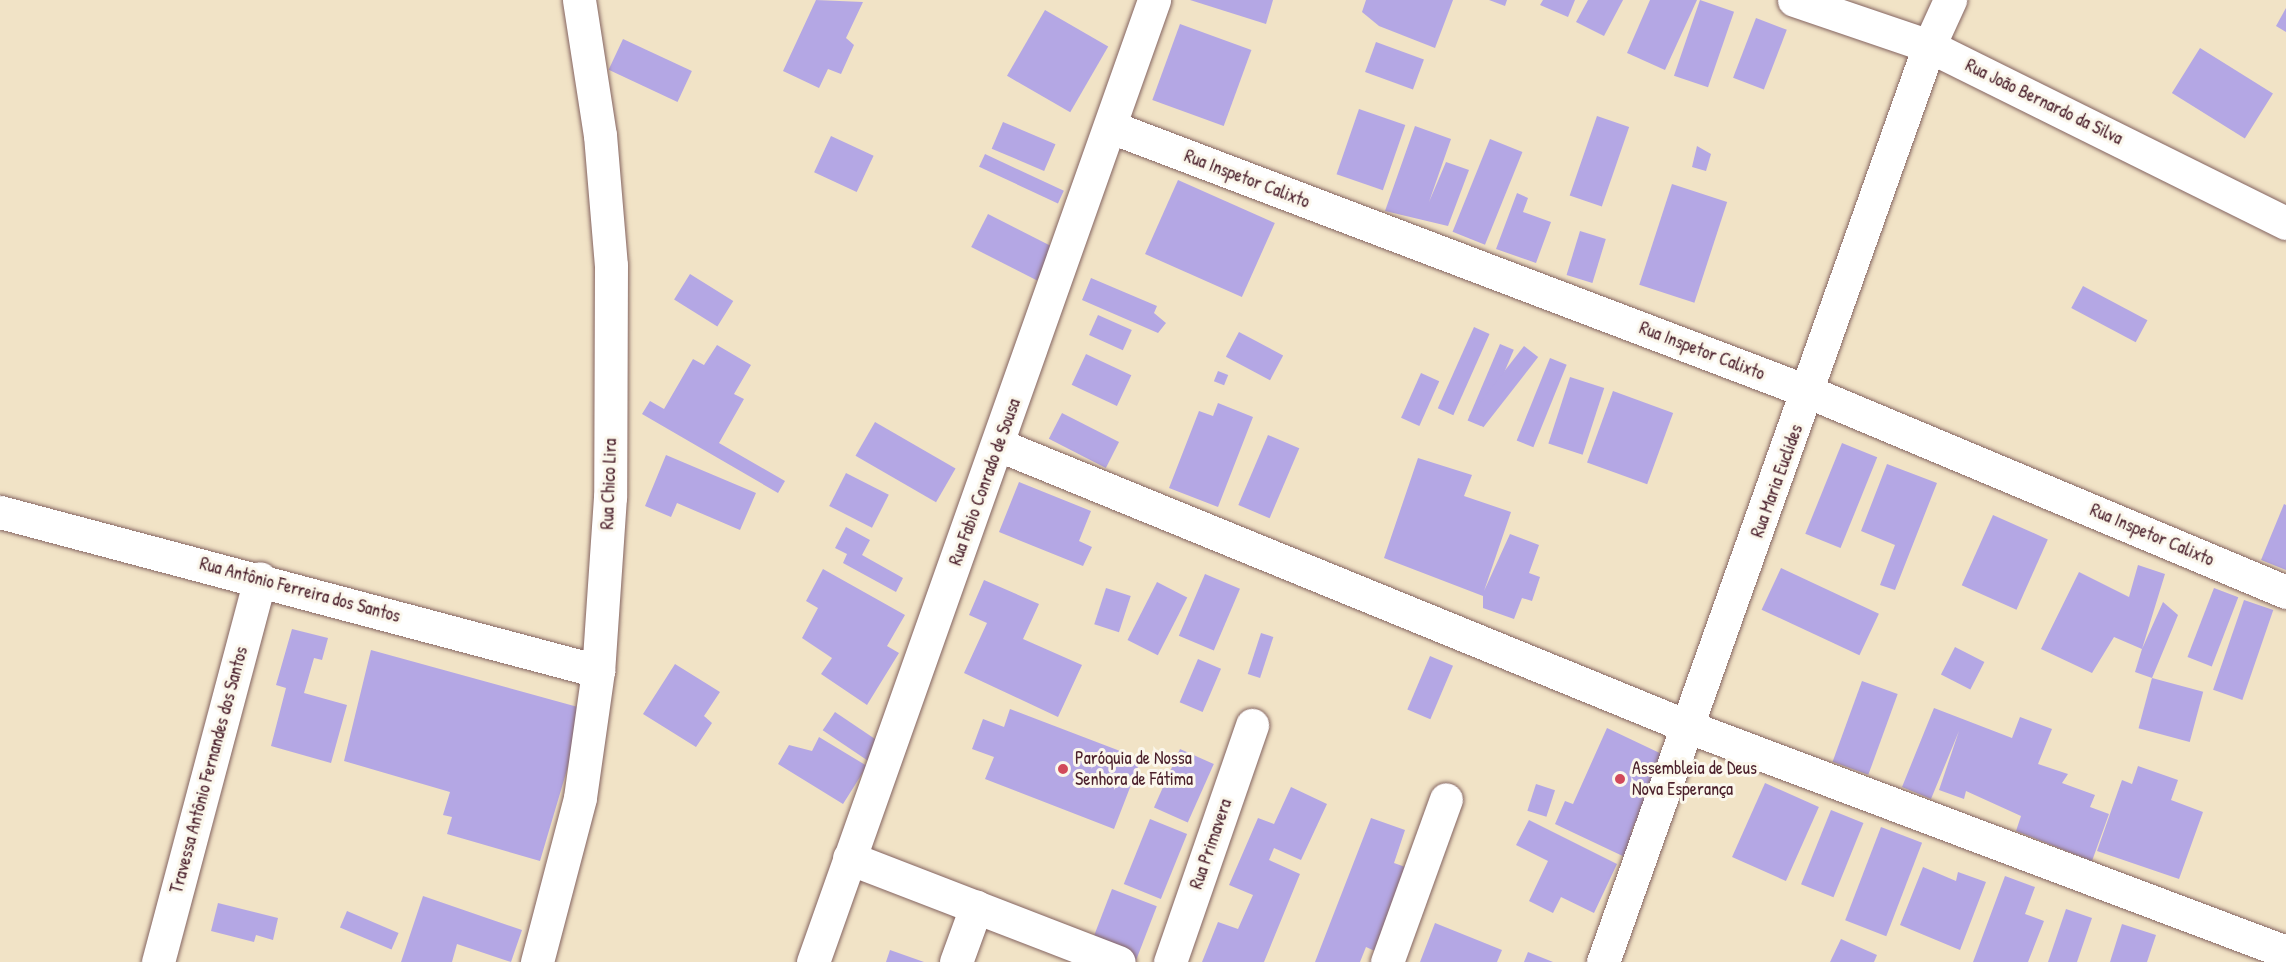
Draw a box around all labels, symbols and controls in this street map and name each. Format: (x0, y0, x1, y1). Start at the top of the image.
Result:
street label: Rua João Bernardo da Silva (1962, 55, 2126, 149)
street label: Rua Inspetor Calixto (1181, 145, 1313, 213)
street label: Rua Inspetor Calixto (1636, 317, 1768, 385)
street label: Rua Fabio Conrado de Sousa (945, 396, 1025, 568)
street label: Rua Maria Euclides (1747, 422, 1807, 540)
street label: Rua Chico Lira (597, 438, 621, 530)
street label: Rua Inspetor Calixto (2087, 499, 2217, 571)
street label: Rua Antônio Ferreira dos Santos (197, 553, 403, 627)
street label: Travessa Antônio Fernandes dos Santos (166, 644, 252, 896)
place label: Paróquia de Nossa Senhora de Fátima (1075, 748, 1193, 790)
place label: Assembleia de Deus Nova Esperança (1632, 758, 1757, 800)
marker: Paróquia de Nossa Senhora de Fátima (1056, 762, 1070, 776)
marker: Assembleia de Deus Nova Esperança (1613, 772, 1627, 786)
street label: Rua Primavera (1186, 796, 1236, 892)

